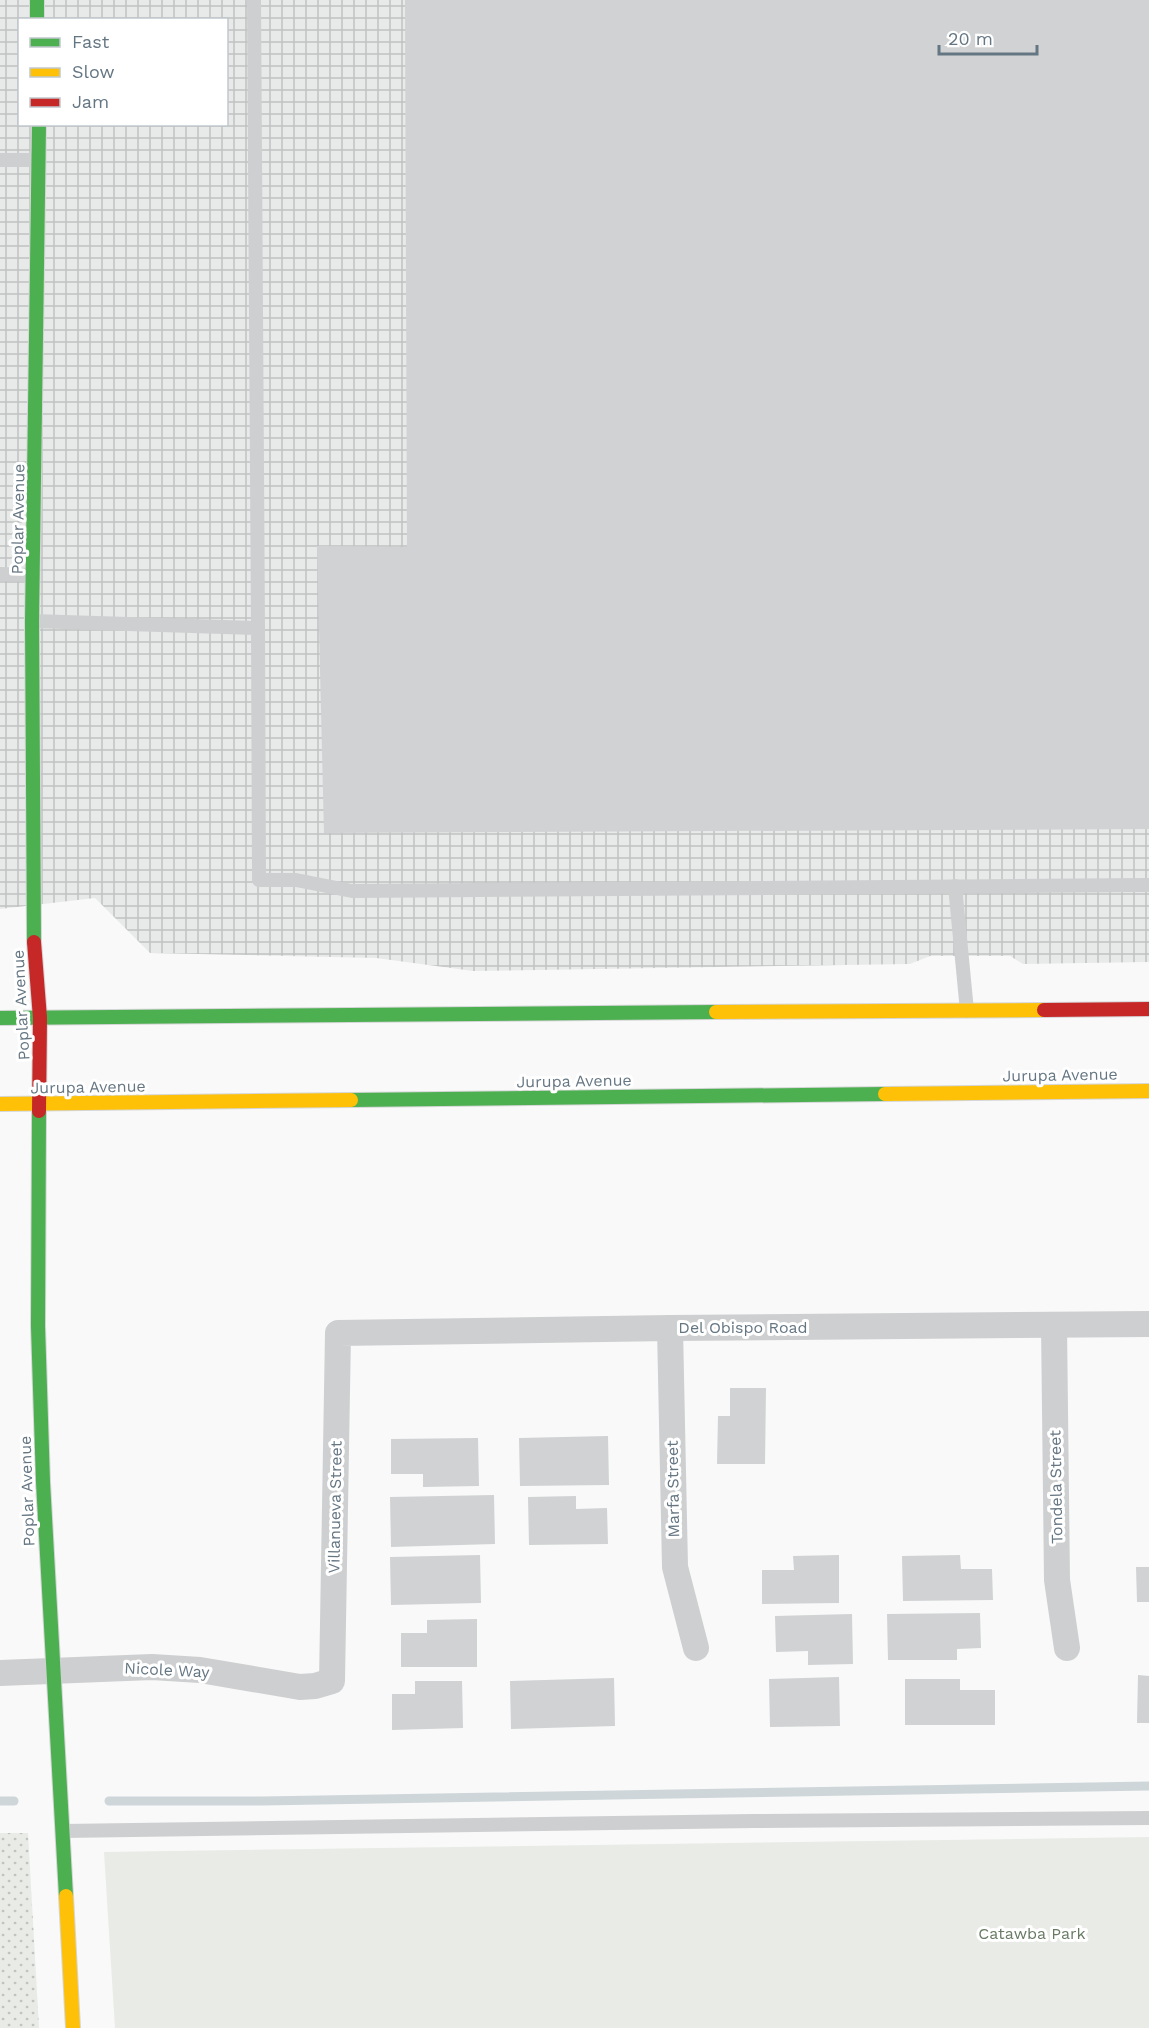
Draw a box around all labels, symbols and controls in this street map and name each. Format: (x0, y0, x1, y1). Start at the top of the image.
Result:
legend (18, 18, 228, 126)
scale bar (939, 18, 1036, 56)
text: 20 m (948, 28, 993, 49)
text: Fast (72, 31, 110, 52)
text: Slow (72, 61, 115, 82)
text: Jam (72, 91, 109, 112)
street label: Poplar Avenue (8, 463, 28, 575)
street label: Poplar Avenue (9, 949, 33, 1061)
street label: Jurupa Avenue (1002, 1064, 1118, 1086)
street label: Jurupa Avenue (516, 1070, 632, 1092)
street label: Jurupa Avenue (30, 1076, 146, 1098)
street label: Del Obispo Road (678, 1318, 808, 1337)
street label: Tondela Street (1046, 1430, 1066, 1544)
street label: Poplar Avenue (16, 1435, 38, 1547)
street label: Villanueva Street (324, 1440, 346, 1573)
street label: Marfa Street (663, 1440, 683, 1538)
street label: Nicole Way (124, 1658, 211, 1682)
park label: Catawba Park (978, 1924, 1086, 1943)

